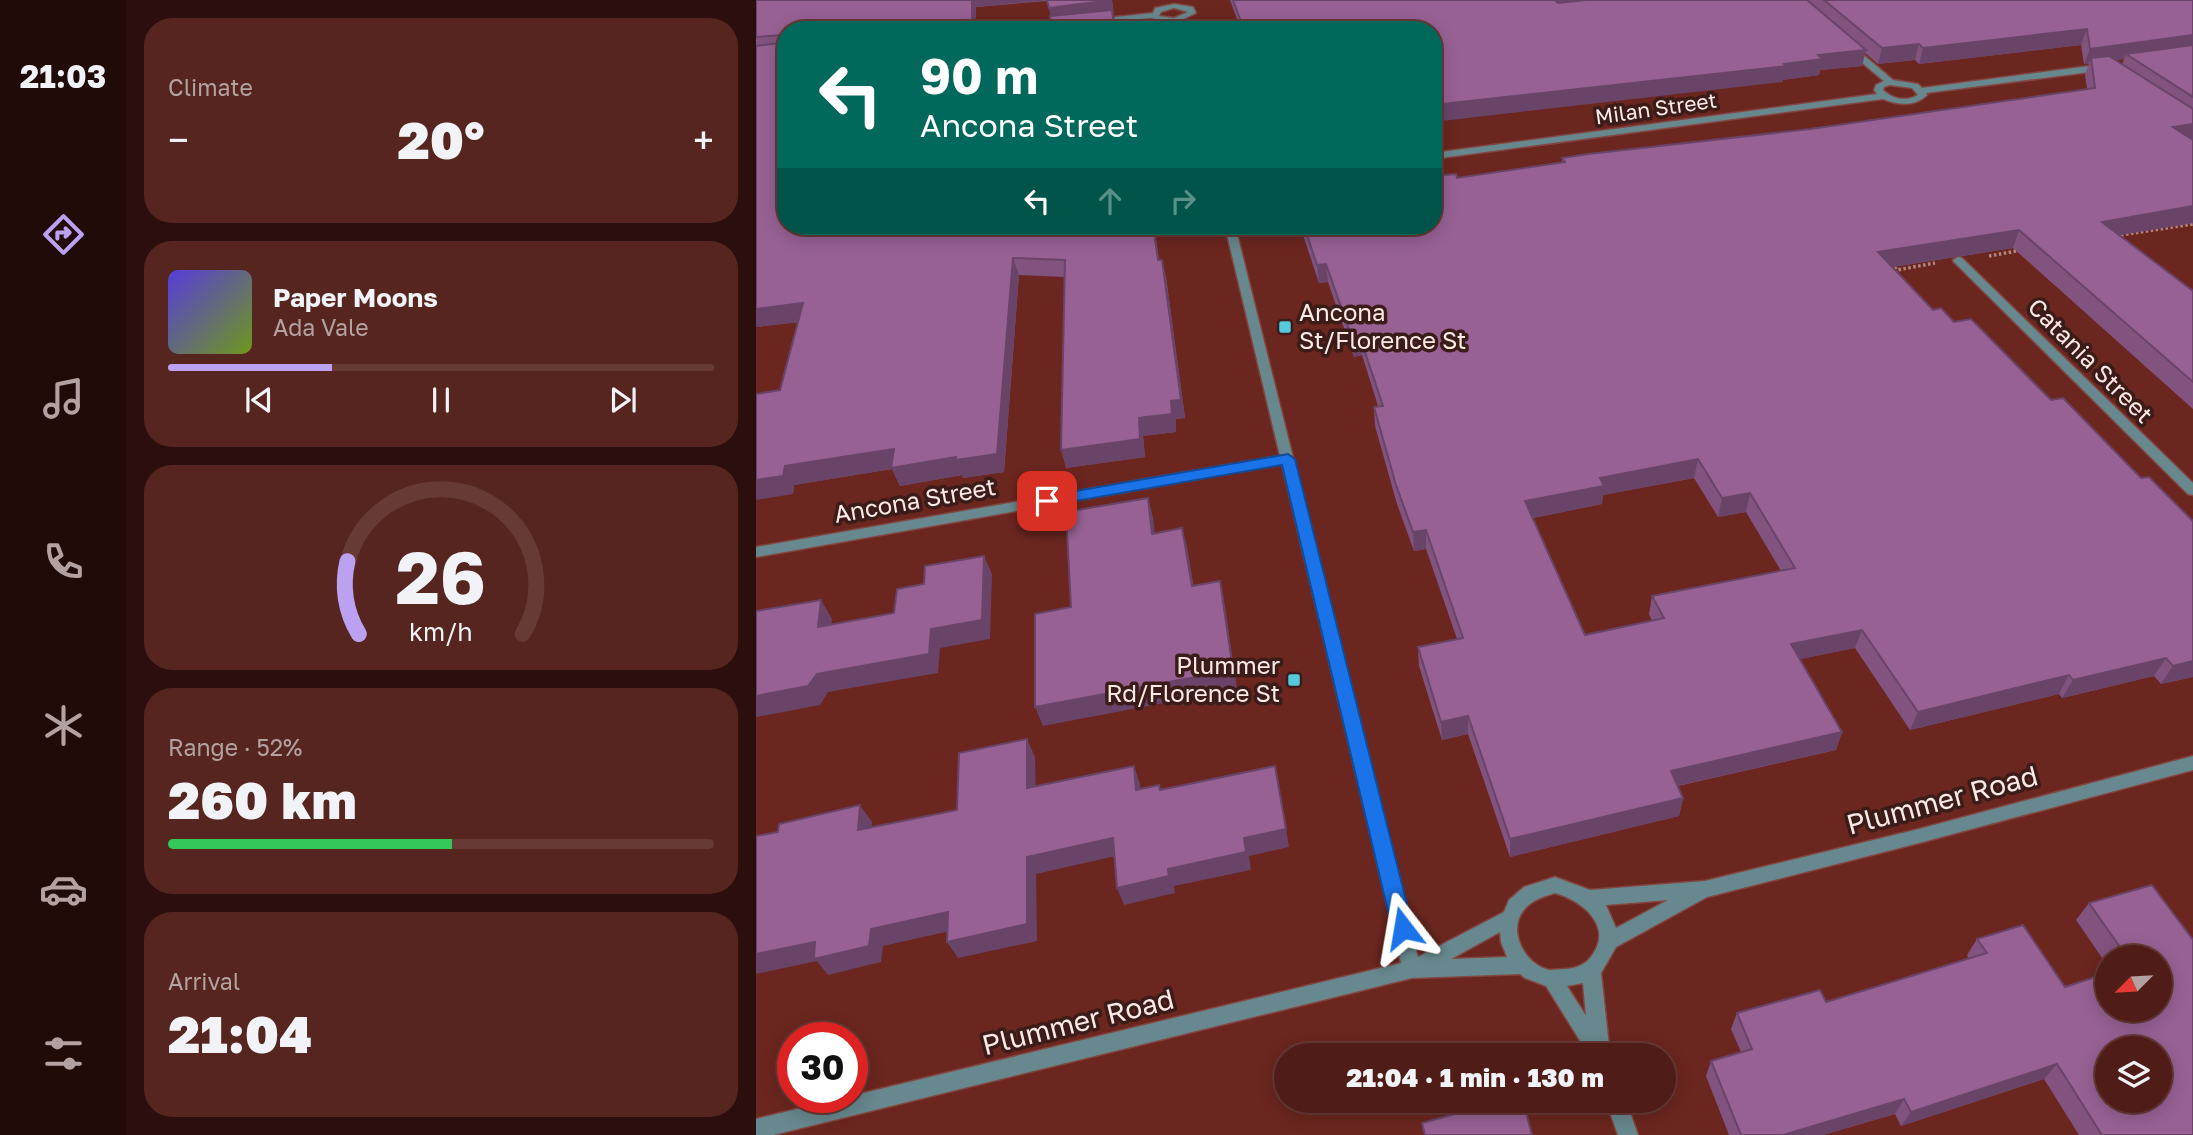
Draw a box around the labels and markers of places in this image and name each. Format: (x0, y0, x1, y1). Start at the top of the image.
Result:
place label: Ancona St/Florence St (1299, 297, 1466, 354)
marker: Ancona St/Florence St (1277, 319, 1293, 335)
pin (1017, 471, 1077, 531)
place label: Plummer Rd/Florence St (1106, 650, 1280, 707)
marker: Plummer Rd/Florence St (1286, 672, 1302, 688)

